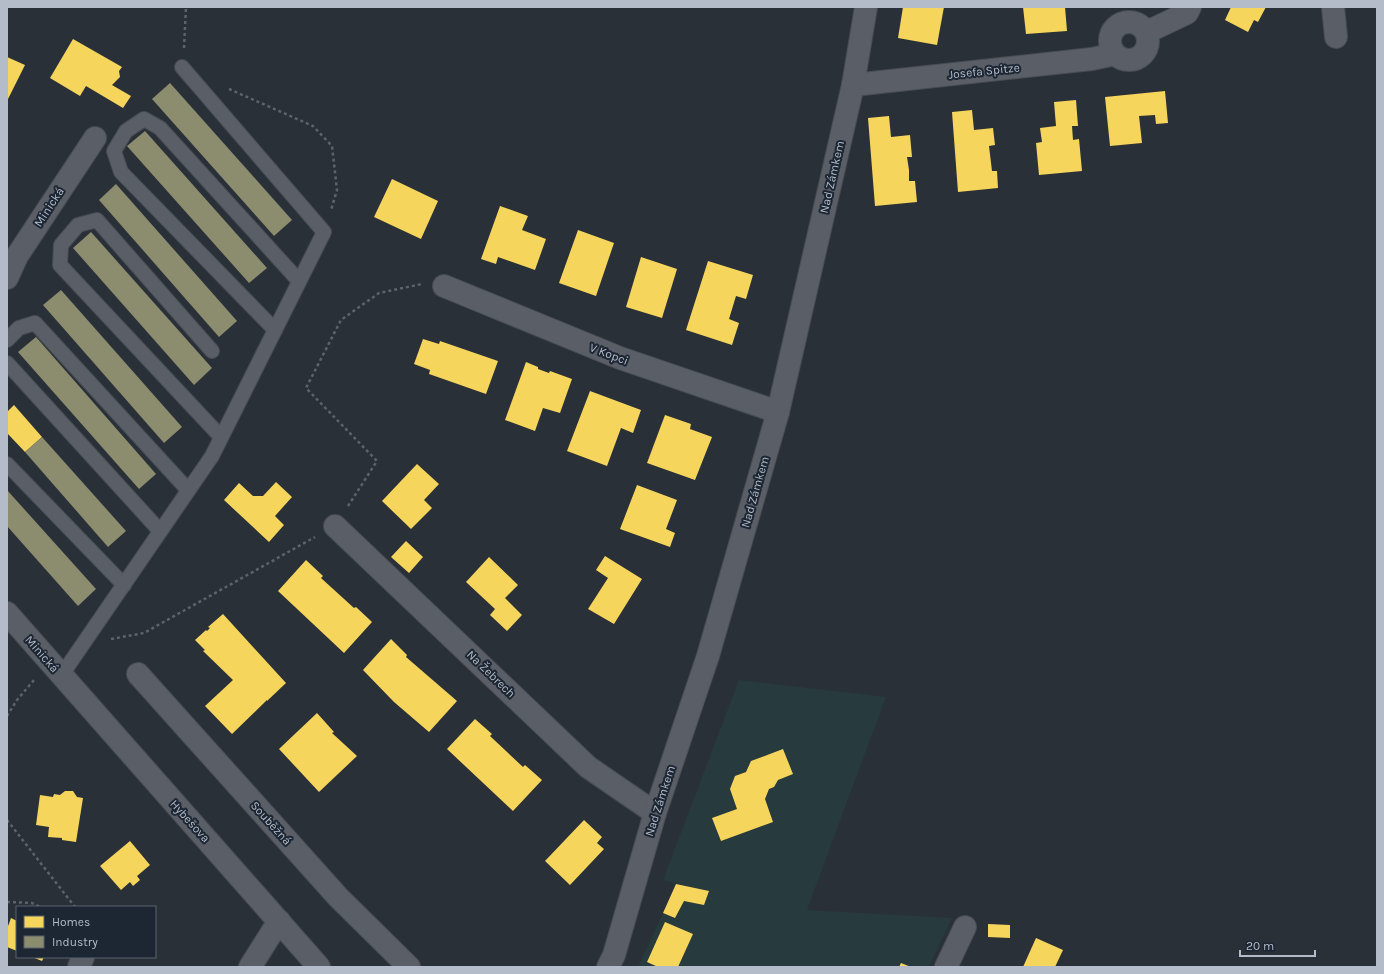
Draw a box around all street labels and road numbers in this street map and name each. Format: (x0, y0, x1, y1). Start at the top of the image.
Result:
street label: Josefa Spitze (948, 60, 1020, 82)
street label: Nad Zámkem (817, 139, 847, 215)
street label: Minická (31, 185, 67, 229)
street label: V Kopci (588, 340, 630, 368)
street label: Nad Zámkem (738, 455, 772, 529)
street label: Minická (22, 633, 62, 675)
street label: Na Žebrech (464, 647, 519, 701)
street label: Nad Zámkem (642, 764, 678, 838)
street label: Hybešova (167, 797, 213, 845)
street label: Souběžná (248, 798, 294, 848)

